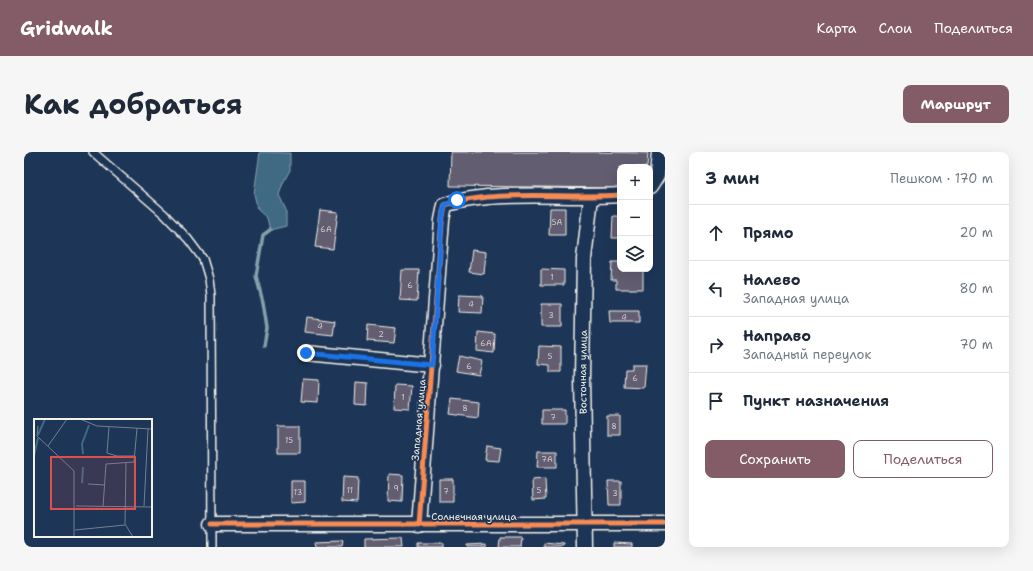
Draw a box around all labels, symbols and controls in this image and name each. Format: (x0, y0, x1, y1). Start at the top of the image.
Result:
text: Gridwalk (20, 16, 113, 41)
text: Карта (816, 19, 857, 37)
text: Слои (879, 19, 912, 37)
text: Поделиться (934, 19, 1013, 37)
text: Как добраться (24, 85, 243, 123)
button: Маршрут (903, 85, 1009, 123)
map controls (617, 164, 653, 272)
button: + (617, 164, 653, 200)
text: 3 мин (705, 167, 760, 189)
text: Пешком · 170 m (890, 170, 993, 187)
route start (448, 191, 466, 209)
button: − (617, 200, 653, 236)
house number: 5А (552, 217, 563, 228)
icon: ahead (705, 222, 727, 244)
text: Прямо (743, 223, 793, 243)
house number: 6А (320, 224, 332, 235)
text: 20 m (960, 224, 993, 241)
button: layers (617, 236, 653, 272)
text: Налево (743, 270, 801, 290)
house number: 1 (550, 272, 554, 283)
icon: left (705, 278, 727, 300)
house number: 6 (407, 280, 413, 291)
text: 80 m (959, 280, 993, 297)
text: Западная улица (743, 290, 849, 307)
house number: 4 (468, 299, 474, 310)
house number: 3 (548, 310, 554, 321)
house number: 4 (621, 312, 627, 323)
house number: 4 (317, 321, 323, 332)
text: Направо (743, 326, 811, 346)
house number: 2 (378, 329, 384, 340)
street label: Восточная улица (576, 329, 590, 414)
icon: right (705, 334, 727, 356)
text: 70 m (959, 336, 993, 353)
house number: 6А (480, 338, 492, 349)
route end (297, 344, 315, 362)
text: Западный переулок (743, 346, 871, 363)
house number: 5 (548, 351, 553, 362)
house number: 6 (466, 361, 472, 372)
house number: 6 (632, 373, 638, 384)
street label: Западная улица (408, 378, 429, 461)
icon: arrive (705, 390, 727, 412)
text: Пункт назначения (743, 391, 889, 411)
house number: 1 (401, 392, 405, 403)
house number: 8 (462, 403, 468, 414)
house number: 7 (550, 412, 556, 423)
inset map (34, 419, 152, 537)
house number: 8 (611, 421, 617, 432)
house number: 15 (285, 435, 293, 446)
button: Сохранить (705, 440, 845, 478)
button: Поделиться (853, 440, 993, 478)
house number: 7А (541, 454, 553, 465)
house number: 9 (393, 483, 399, 494)
house number: 11 (347, 485, 353, 496)
house number: 5 (537, 485, 542, 496)
house number: 7 (443, 486, 449, 497)
house number: 13 (294, 487, 302, 498)
house number: 3 (612, 488, 618, 499)
street label: Солнечная улица (431, 510, 517, 523)

